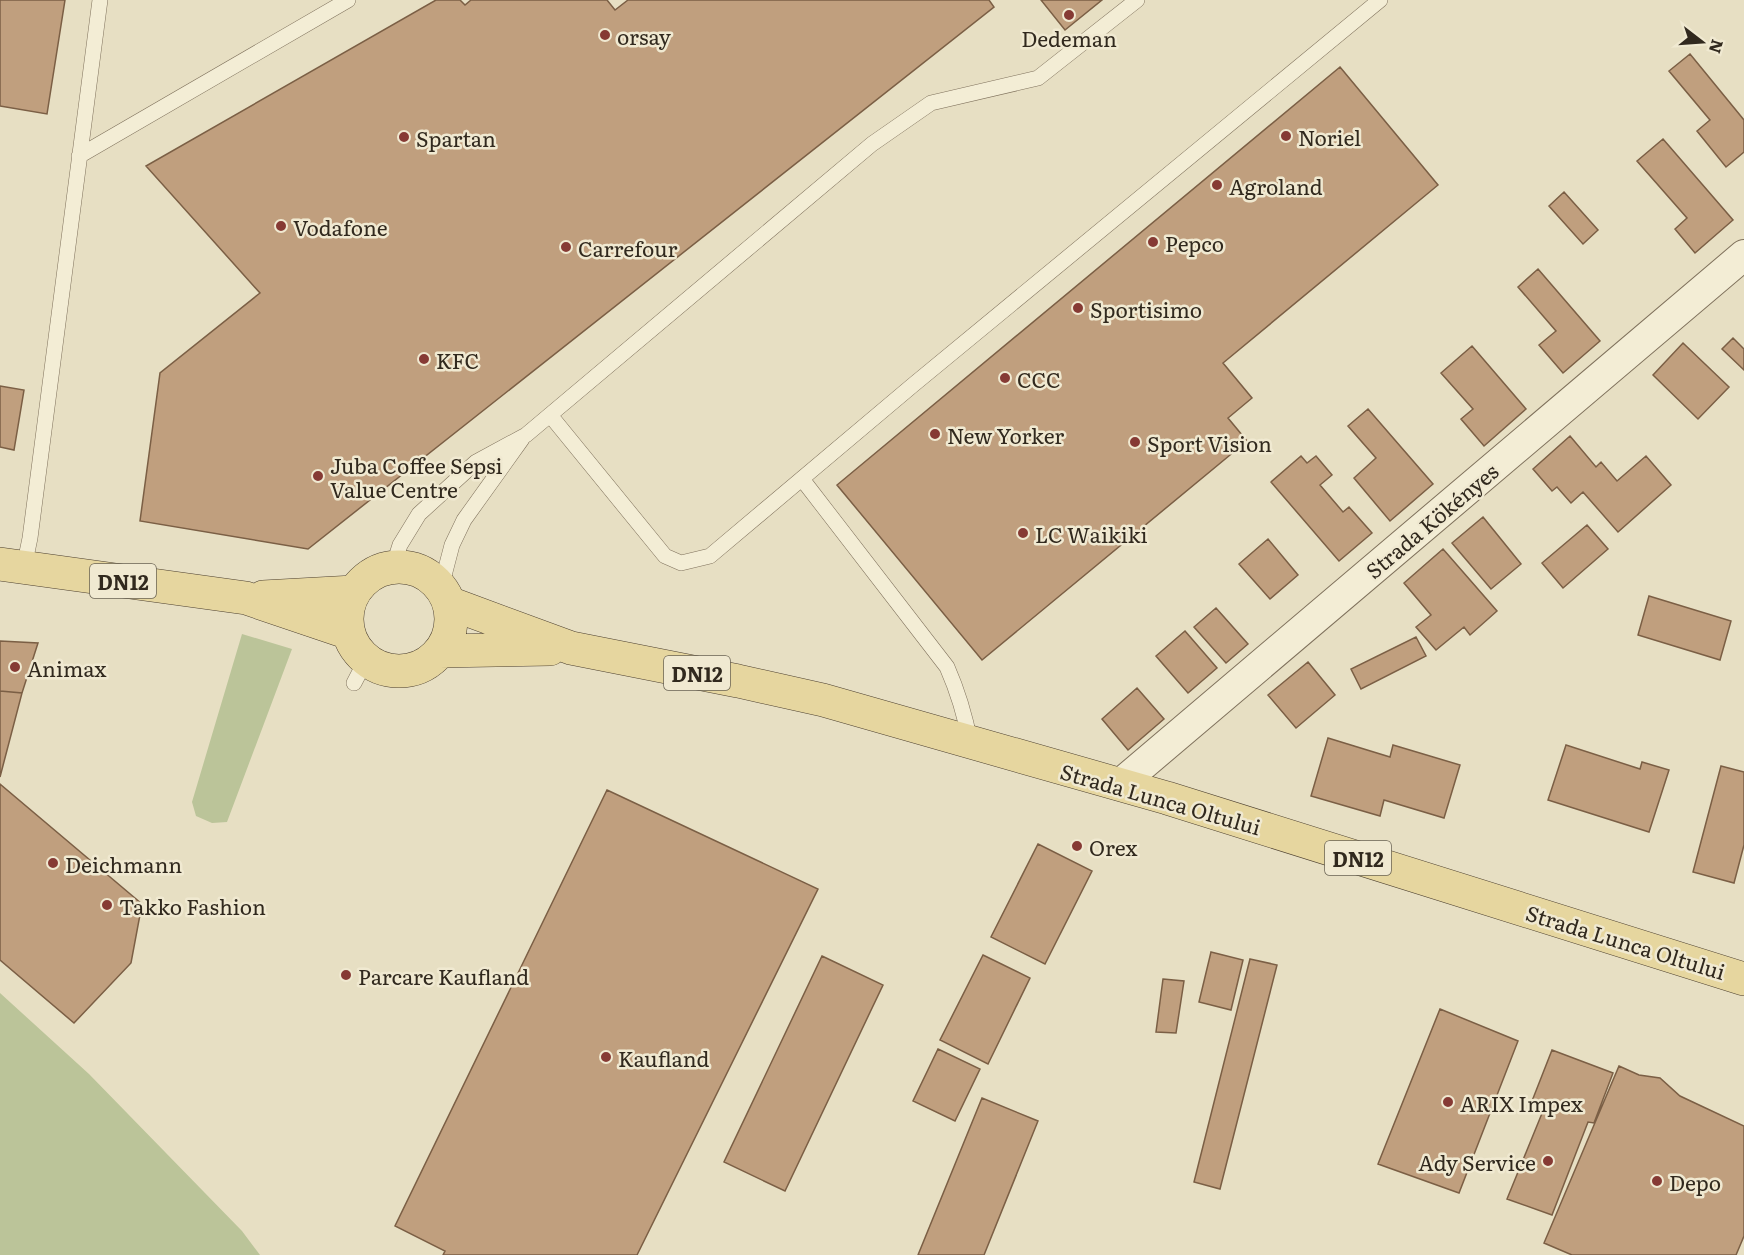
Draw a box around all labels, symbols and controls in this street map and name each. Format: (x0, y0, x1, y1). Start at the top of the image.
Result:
marker: Dedeman (1062, 8, 1076, 22)
north arrow (1672, 12, 1732, 72)
place label: orsay (617, 20, 672, 51)
place label: Dedeman (1021, 22, 1117, 53)
marker: orsay (598, 28, 612, 42)
text: N (1704, 37, 1731, 57)
place label: Noriel (1298, 121, 1361, 152)
place label: Spartan (416, 122, 496, 153)
marker: Noriel (1279, 129, 1293, 143)
marker: Spartan (397, 130, 411, 144)
place label: Agroland (1229, 170, 1323, 201)
marker: Agroland (1210, 178, 1224, 192)
place label: Vodafone (293, 211, 388, 242)
marker: Vodafone (274, 219, 288, 233)
place label: Pepco (1165, 227, 1224, 258)
place label: Carrefour (578, 232, 678, 263)
marker: Pepco (1146, 235, 1160, 249)
marker: Carrefour (559, 240, 573, 254)
place label: Sportisimo (1090, 293, 1202, 324)
marker: Sportisimo (1071, 301, 1085, 315)
place label: KFC (436, 344, 479, 375)
marker: KFC (417, 352, 431, 366)
place label: CCC (1017, 363, 1061, 394)
marker: CCC (998, 371, 1012, 385)
place label: New Yorker (947, 419, 1064, 450)
marker: New Yorker (928, 427, 942, 441)
place label: Sport Vision (1147, 427, 1272, 458)
marker: Sport Vision (1128, 435, 1142, 449)
place label: Juba Coffee Sepsi Value Centre (330, 449, 502, 504)
street label: Strada Kökényes (1358, 455, 1504, 585)
marker: Juba Coffee Sepsi Value Centre (311, 469, 325, 483)
place label: LC Waikiki (1035, 518, 1147, 549)
marker: LC Waikiki (1016, 526, 1030, 540)
road number: DN12 (90, 564, 156, 598)
place label: Animax (27, 652, 107, 683)
road number: DN12 (664, 656, 730, 690)
marker: Animax (8, 660, 22, 674)
street label: Strada Lunca Oltului (1057, 755, 1265, 841)
place label: Orex (1089, 831, 1138, 862)
marker: Orex (1070, 839, 1084, 853)
road number: DN12 (1325, 841, 1391, 875)
place label: Deichmann (65, 848, 182, 879)
marker: Deichmann (46, 856, 60, 870)
place label: Takko Fashion (119, 890, 266, 921)
street label: Strada Lunca Oltului (1522, 896, 1730, 986)
marker: Takko Fashion (100, 898, 114, 912)
place label: Parcare Kaufland (358, 960, 529, 991)
marker: Parcare Kaufland (339, 968, 353, 982)
place label: Kaufland (618, 1042, 709, 1073)
marker: Kaufland (599, 1050, 613, 1064)
place label: ARIX Impex (1460, 1087, 1583, 1118)
marker: ARIX Impex (1441, 1095, 1455, 1109)
place label: Ady Service (1418, 1146, 1536, 1177)
marker: Ady Service (1541, 1154, 1555, 1168)
place label: Depo (1669, 1166, 1721, 1197)
marker: Depo (1650, 1174, 1664, 1188)

